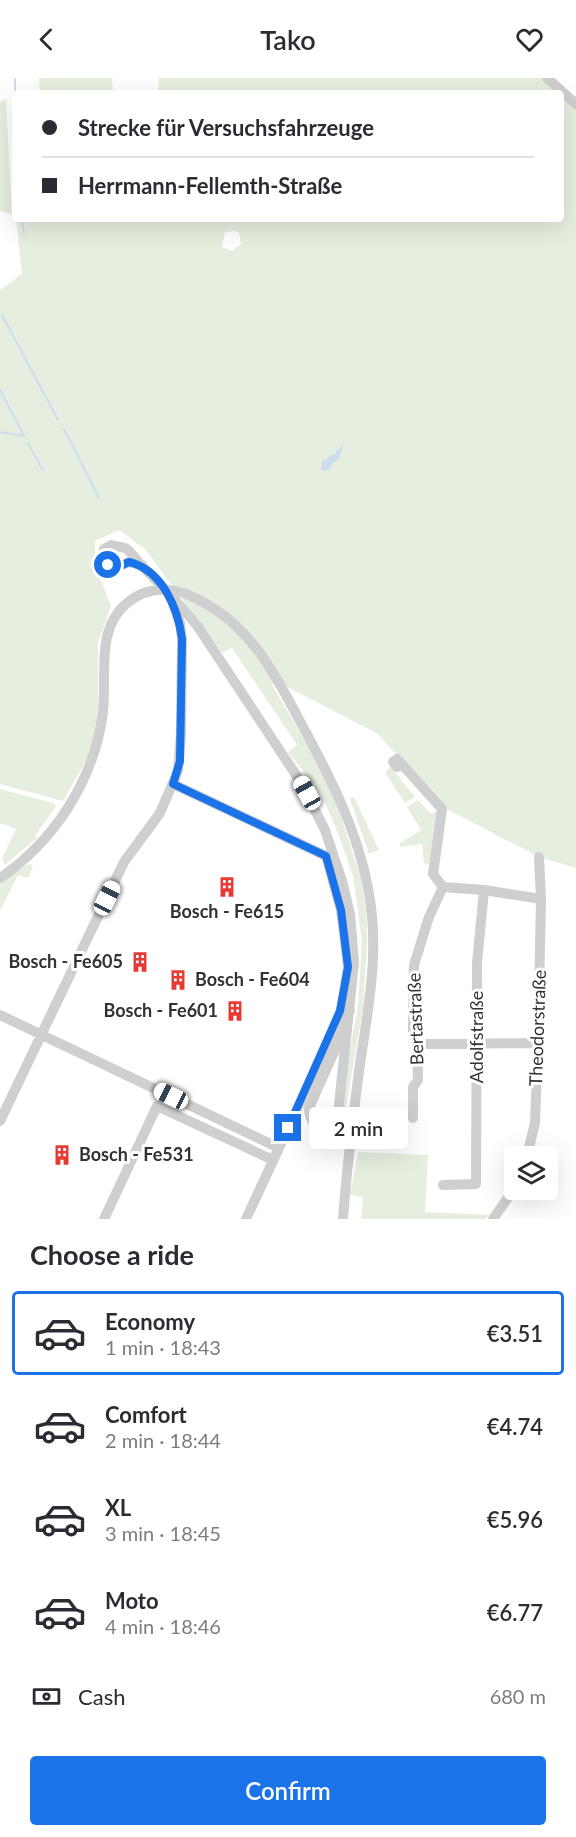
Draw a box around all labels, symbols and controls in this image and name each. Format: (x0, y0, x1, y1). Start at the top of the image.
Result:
icon: back (30, 23, 63, 56)
text: Tako (260, 23, 316, 56)
icon: heart (513, 23, 546, 56)
text: Strecke für Versuchsfahrzeuge (78, 114, 374, 141)
text: Herrmann-Fellemth-Straße (78, 172, 342, 199)
route start (94, 551, 121, 578)
car (290, 773, 324, 813)
building icon: Bosch - Fe615 (215, 875, 239, 899)
car (91, 878, 123, 918)
place label: Bosch - Fe615 (170, 900, 284, 922)
place label: Bosch - Fe605 (8, 950, 123, 972)
building icon: Bosch - Fe605 (128, 950, 152, 974)
building icon: Bosch - Fe604 (166, 968, 190, 992)
place label: Bosch - Fe604 (195, 968, 310, 990)
street label: Theodorstraße (524, 969, 550, 1087)
street label: Bertastraße (402, 972, 428, 1066)
street label: Adolfstraße (465, 991, 487, 1083)
place label: Bosch - Fe601 (103, 999, 218, 1021)
building icon: Bosch - Fe601 (223, 999, 247, 1023)
car (151, 1080, 191, 1112)
callout: 2 min (309, 1107, 408, 1149)
route end (274, 1114, 301, 1141)
text: 2 min (334, 1116, 383, 1140)
building icon: Bosch - Fe531 (50, 1143, 74, 1167)
place label: Bosch - Fe531 (79, 1143, 194, 1165)
map controls (504, 1146, 558, 1200)
button: layers (504, 1146, 558, 1200)
text: Choose a ride (30, 1238, 194, 1271)
icon: car (33, 1306, 87, 1360)
text: Economy (105, 1308, 195, 1335)
text: €3.51 (487, 1320, 543, 1347)
text: 1 min · 18:43 (105, 1335, 221, 1359)
icon: car (33, 1399, 87, 1453)
text: Comfort (105, 1401, 187, 1428)
text: €4.74 (487, 1413, 543, 1440)
text: 2 min · 18:44 (105, 1428, 221, 1452)
icon: car (33, 1492, 87, 1546)
text: XL (105, 1494, 131, 1521)
text: €5.96 (487, 1506, 543, 1533)
text: 3 min · 18:45 (105, 1521, 221, 1545)
icon: car (33, 1585, 87, 1639)
text: Moto (105, 1587, 159, 1614)
text: €6.77 (487, 1599, 543, 1626)
text: 4 min · 18:46 (105, 1614, 221, 1638)
icon: cash (30, 1680, 63, 1713)
text: Cash (78, 1683, 125, 1710)
text: 680 m (490, 1684, 546, 1708)
button: Confirm (30, 1756, 546, 1825)

